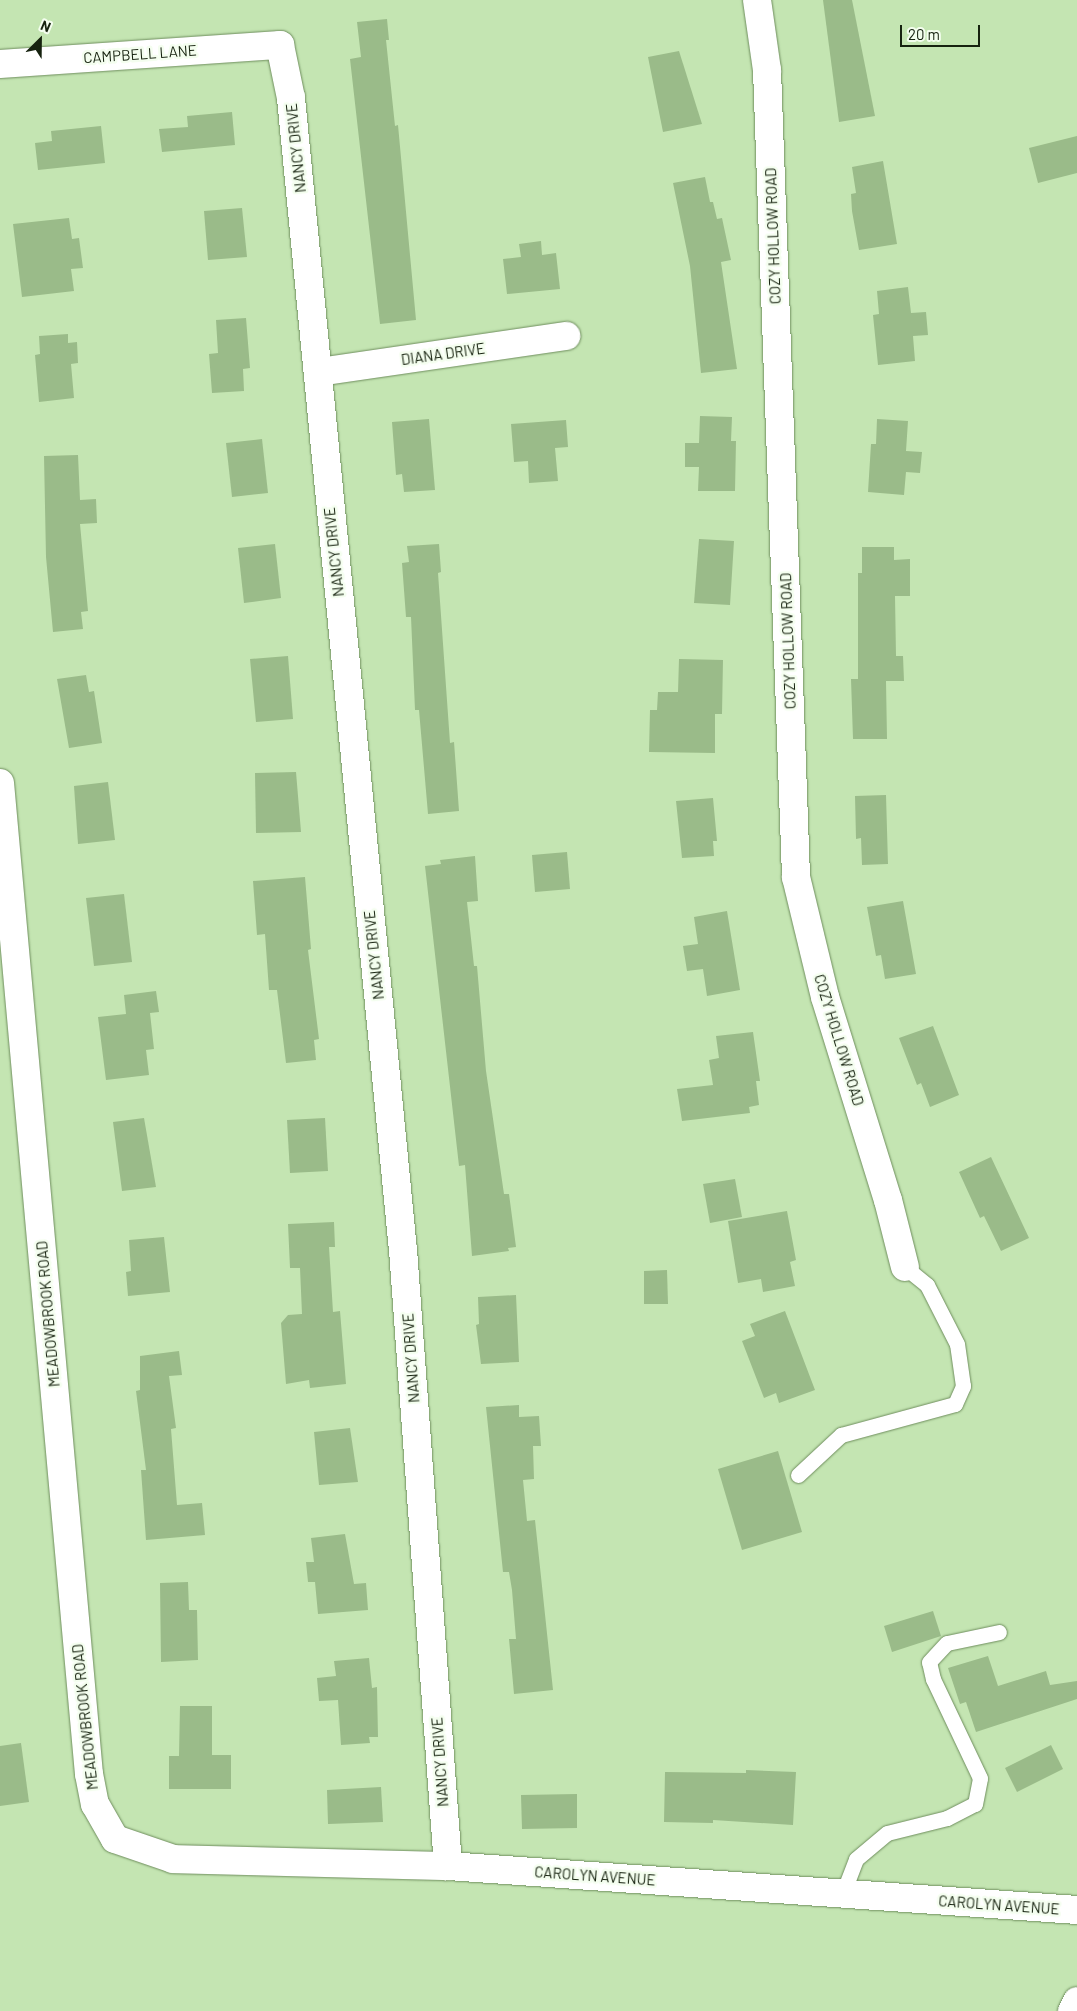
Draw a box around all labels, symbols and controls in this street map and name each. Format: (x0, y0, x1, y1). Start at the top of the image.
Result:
north arrow (15, 15, 65, 65)
scale bar (902, 15, 982, 47)
text: N (38, 16, 54, 35)
text: 20 m (908, 25, 940, 43)
street label: CAMPBELL LANE (83, 41, 197, 67)
street label: NANCY DRIVE (282, 102, 310, 194)
street label: COZY HOLLOW ROAD (762, 167, 784, 305)
street label: DIANA DRIVE (400, 339, 486, 369)
street label: NANCY DRIVE (320, 506, 348, 598)
street label: COZY HOLLOW ROAD (777, 572, 799, 710)
street label: NANCY DRIVE (360, 909, 388, 1001)
street label: COZY HOLLOW ROAD (810, 972, 868, 1108)
street label: MEADOWBROOK ROAD (33, 1240, 63, 1388)
street label: NANCY DRIVE (399, 1313, 423, 1403)
street label: MEADOWBROOK ROAD (68, 1643, 102, 1791)
street label: NANCY DRIVE (428, 1717, 452, 1807)
street label: CAROLYN AVENUE (534, 1863, 656, 1889)
street label: CAROLYN AVENUE (938, 1892, 1060, 1918)

